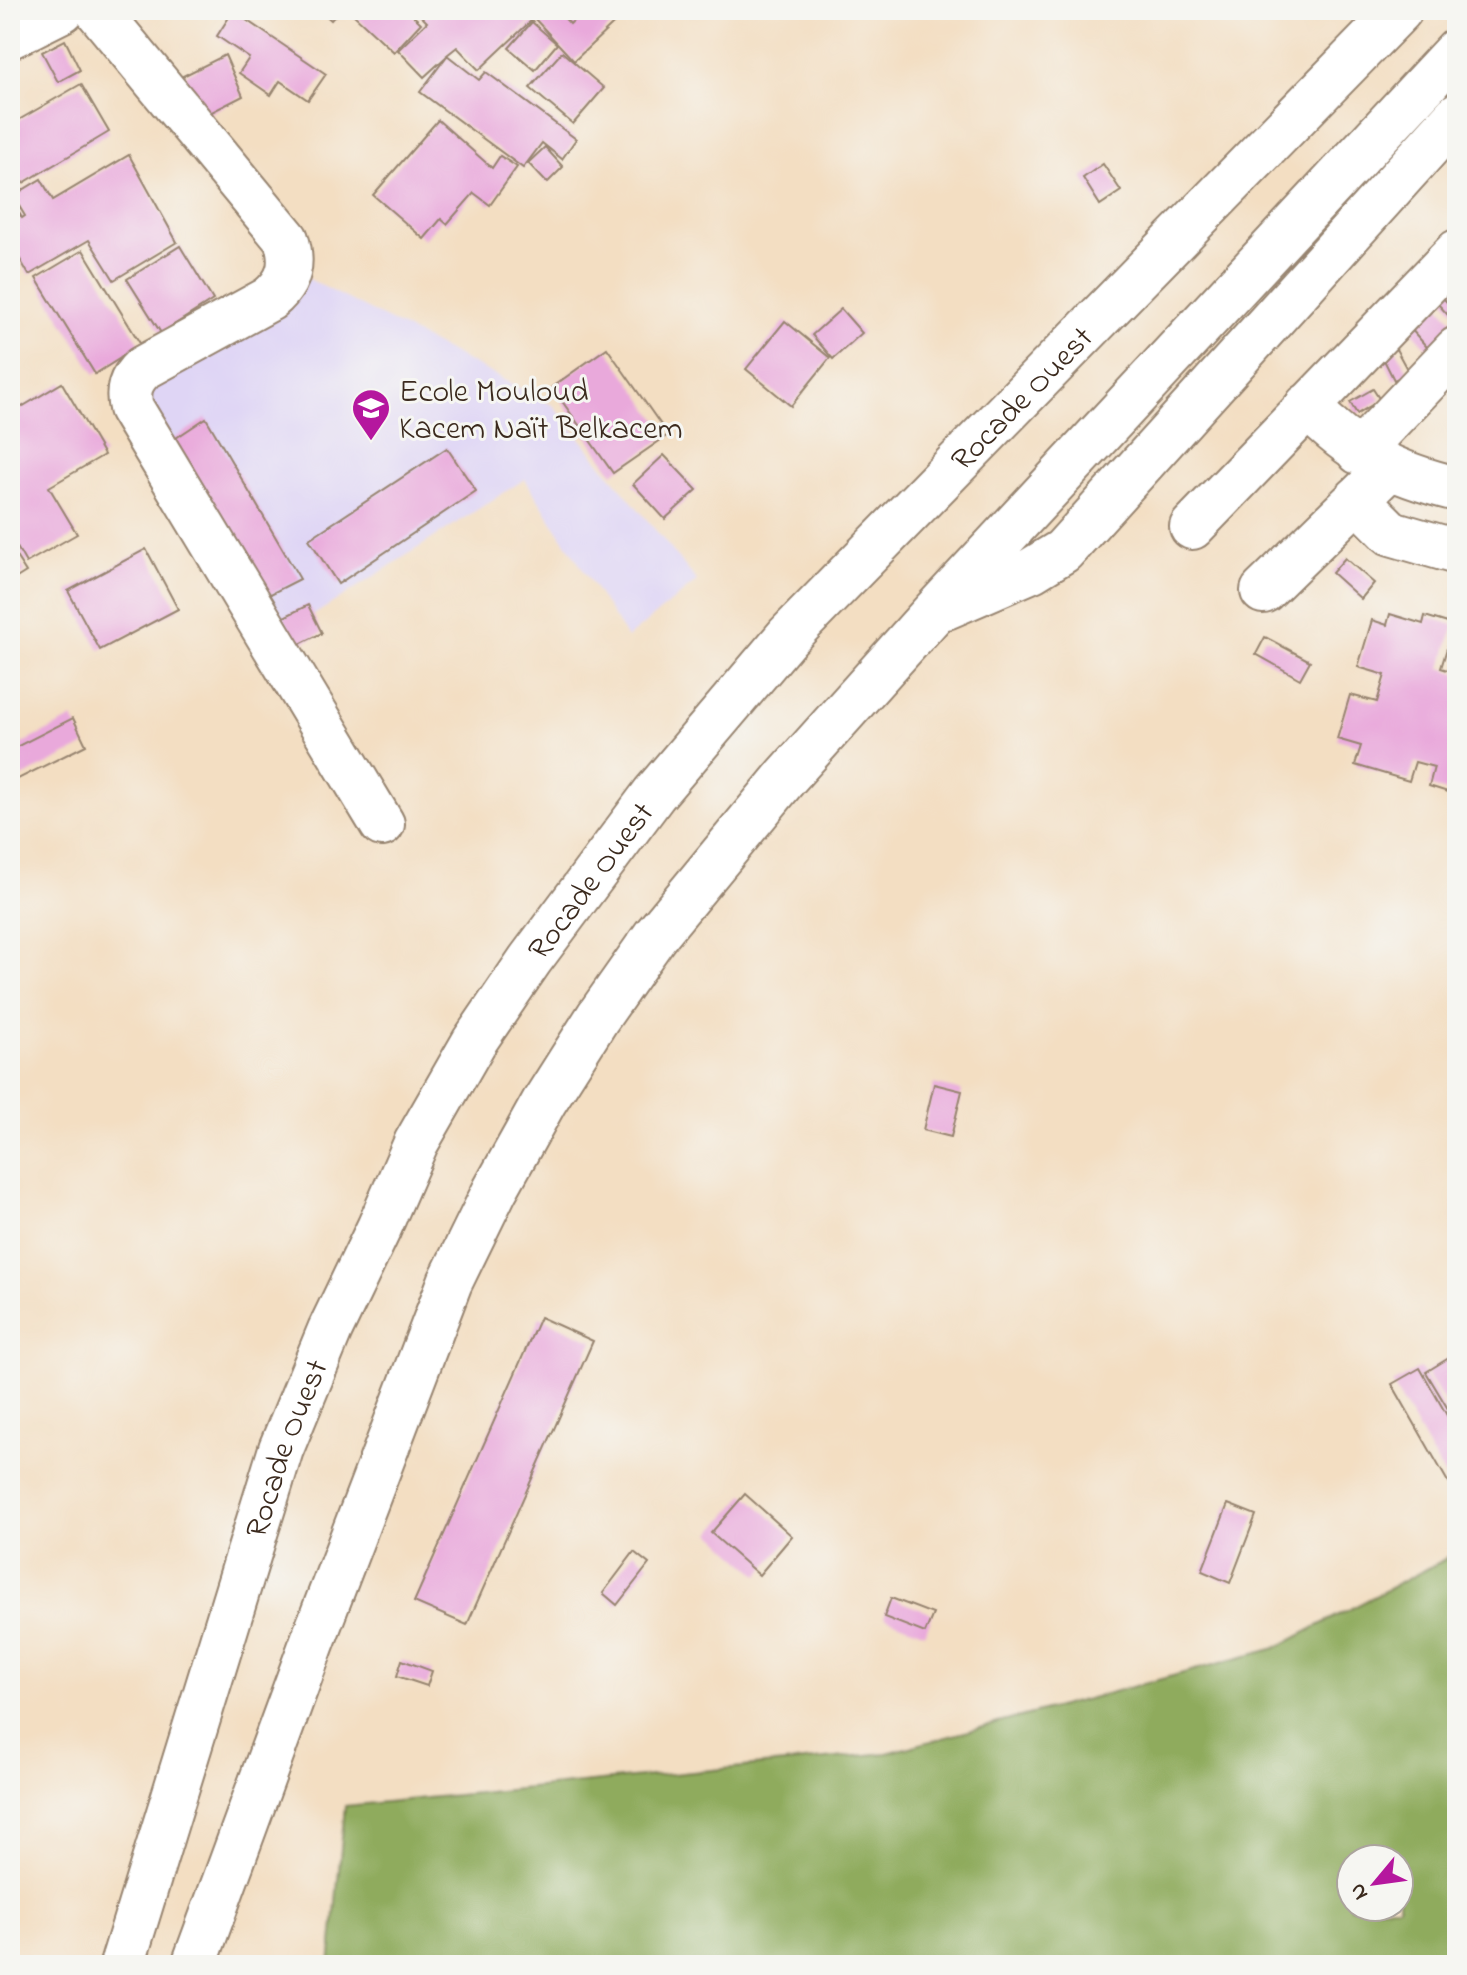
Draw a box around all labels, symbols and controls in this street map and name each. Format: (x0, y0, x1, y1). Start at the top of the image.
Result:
street label: Rocade Ouest (941, 317, 1106, 483)
place label: Ecole Mouloud Kacem Naït Belkacem (399, 370, 683, 454)
school or university icon: Ecole Mouloud Kacem Naït Belkacem (350, 387, 392, 442)
street label: Rocade Ouest (518, 793, 667, 971)
street label: Rocade Ouest (235, 1353, 342, 1544)
north arrow (1335, 1843, 1415, 1923)
text: N (1343, 1877, 1378, 1905)

